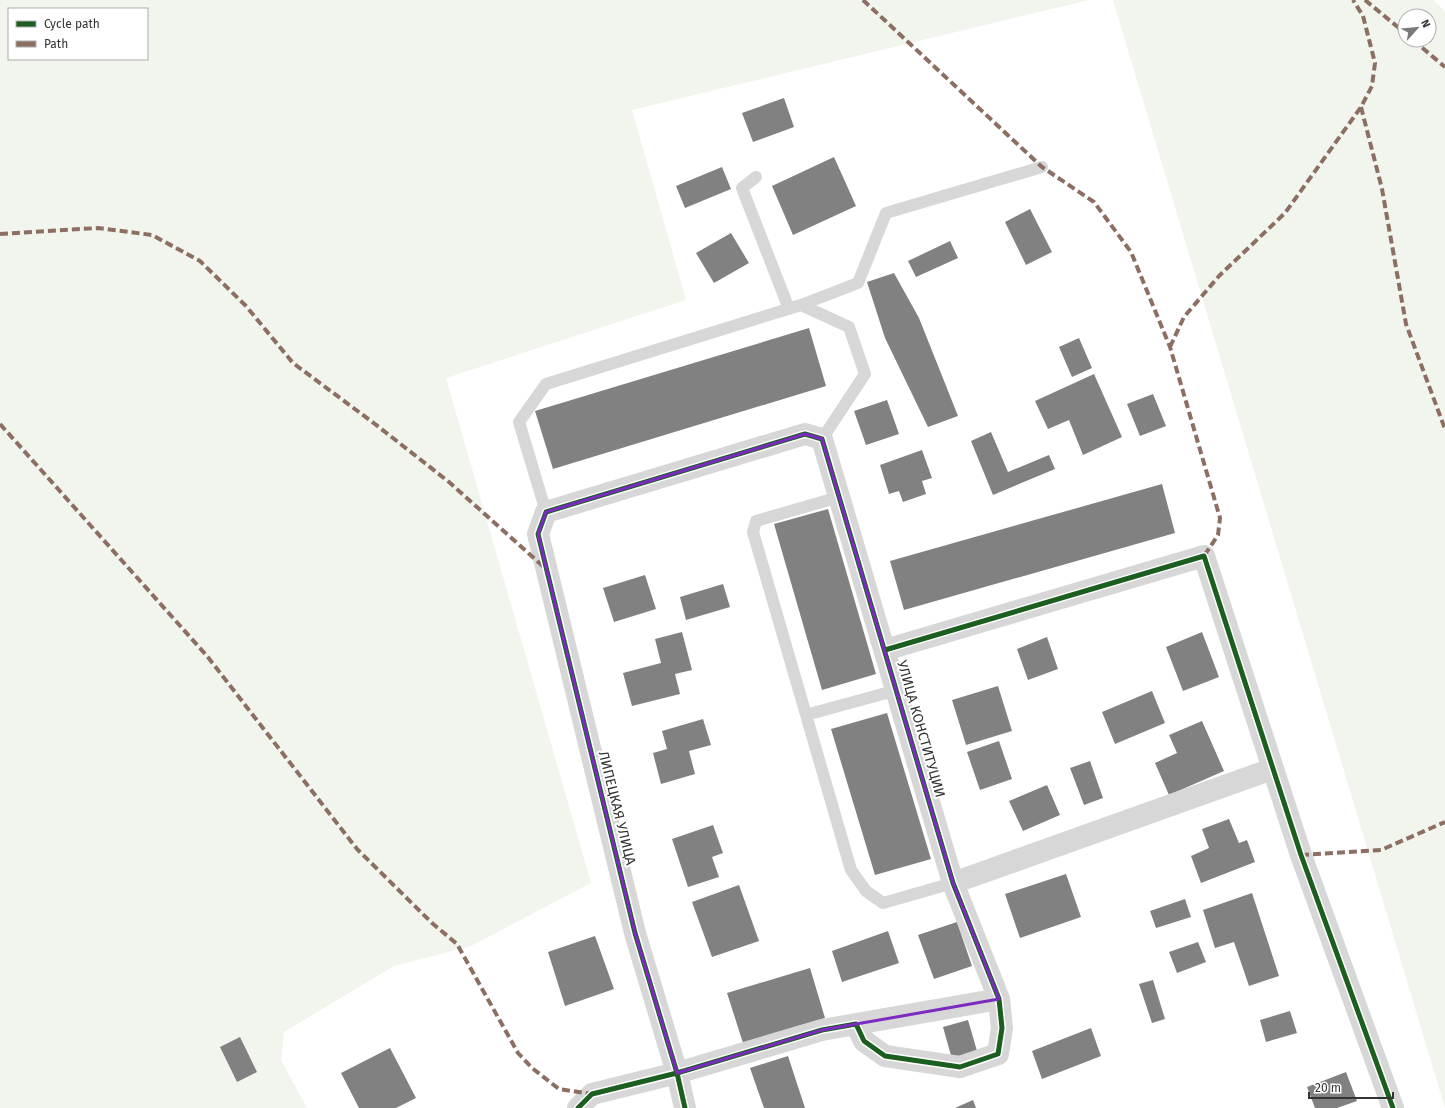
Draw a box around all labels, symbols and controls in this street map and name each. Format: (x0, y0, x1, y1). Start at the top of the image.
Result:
legend (8, 8, 148, 60)
north arrow (1397, 8, 1437, 48)
text: Cycle path (44, 17, 100, 31)
text: N (1418, 17, 1433, 30)
text: Path (44, 37, 68, 51)
street label: УЛИЦА КОНСТИТУЦИИ (893, 658, 949, 800)
street label: ЛИПЕЦКАЯ УЛИЦА (595, 749, 639, 867)
scale bar (1309, 1074, 1393, 1100)
text: 20 m (1315, 1081, 1341, 1095)

